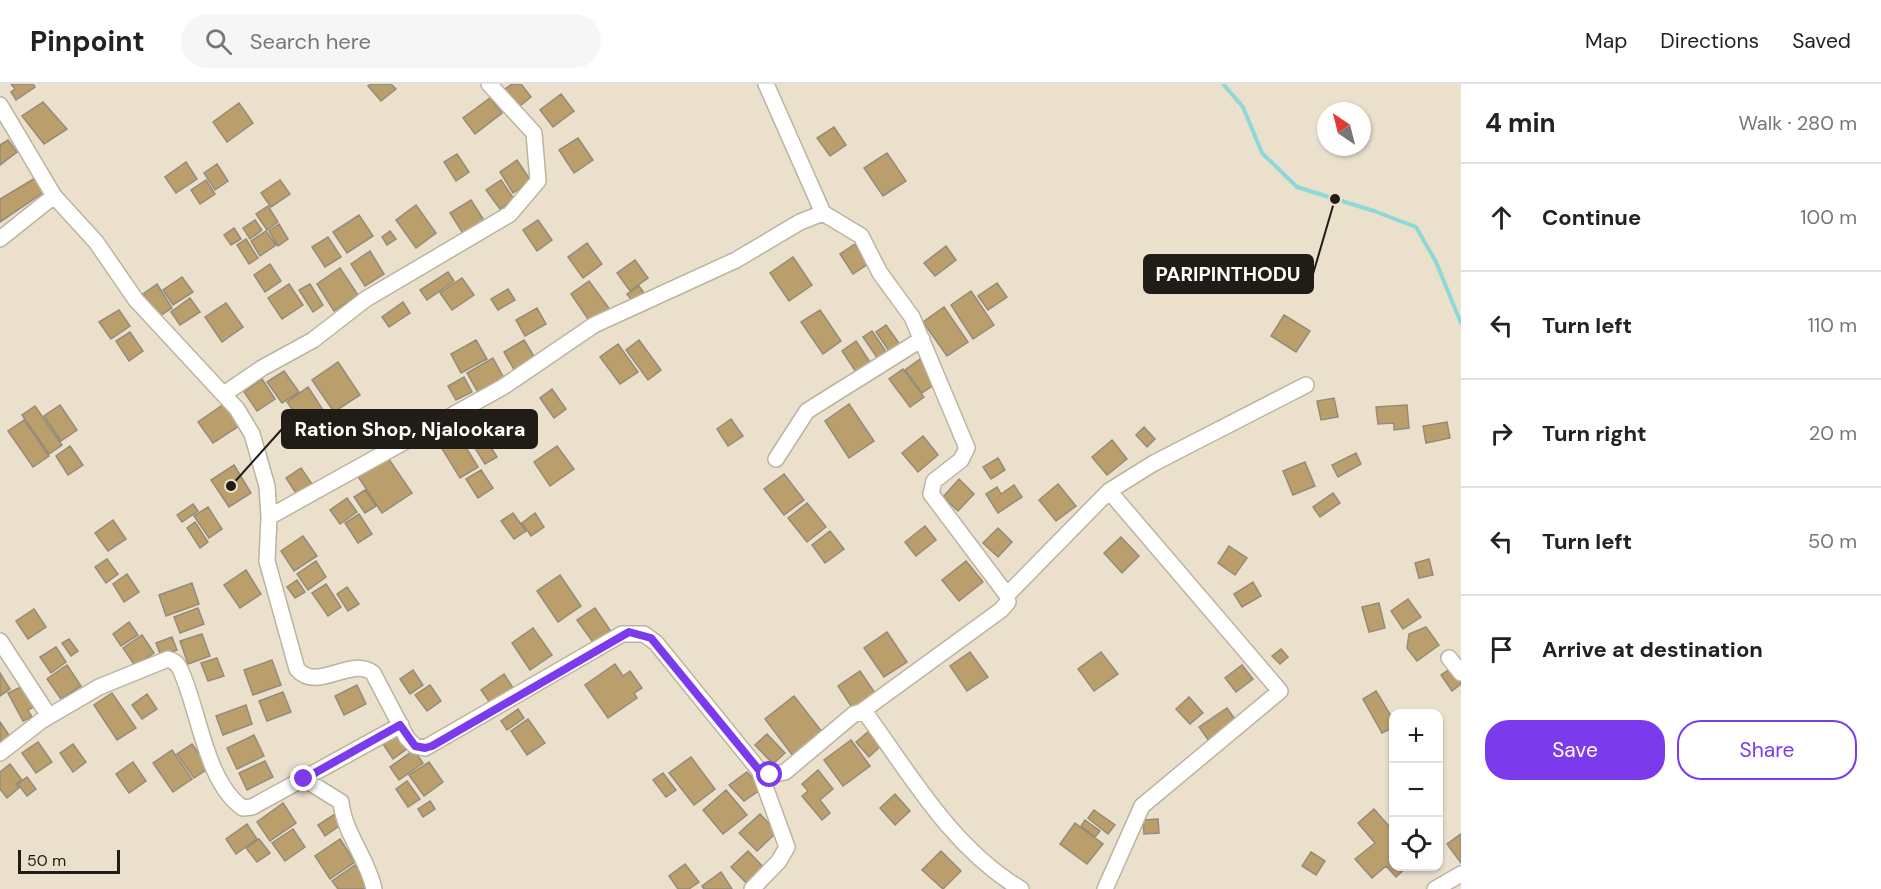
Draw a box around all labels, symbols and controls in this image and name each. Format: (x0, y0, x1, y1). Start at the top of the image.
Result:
search box (181, 14, 601, 68)
text: Pinpoint (30, 23, 145, 60)
icon: search (202, 25, 235, 58)
text: Search here (250, 27, 371, 56)
text: Map (1585, 27, 1627, 55)
text: Directions (1660, 27, 1759, 55)
text: Saved (1792, 27, 1851, 55)
north arrow (1317, 102, 1371, 156)
text: 4 min (1485, 106, 1556, 140)
text: Walk · 280 m (1738, 110, 1857, 136)
icon: ahead (1485, 201, 1518, 234)
text: Continue (1542, 203, 1641, 232)
text: 100 m (1800, 204, 1857, 230)
callout: PARIPINTHODU (1144, 255, 1313, 293)
text: PARIPINTHODU (1155, 261, 1301, 287)
icon: left (1485, 309, 1518, 342)
text: Turn left (1542, 311, 1632, 340)
text: 110 m (1808, 312, 1857, 338)
callout: Ration Shop, Njalookara (282, 410, 537, 448)
text: Ration Shop, Njalookara (295, 416, 525, 442)
icon: right (1485, 417, 1518, 450)
text: Turn right (1542, 419, 1647, 448)
text: 20 m (1809, 420, 1857, 446)
icon: left (1485, 525, 1518, 558)
text: Turn left (1542, 527, 1632, 556)
text: 50 m (1808, 528, 1857, 554)
icon: arrive (1485, 633, 1518, 666)
text: Arrive at destination (1542, 635, 1763, 664)
map controls (1389, 709, 1443, 871)
button: + (1389, 709, 1443, 763)
button: Save (1485, 720, 1665, 780)
button: Share (1677, 720, 1857, 780)
route start (756, 761, 782, 787)
button: − (1389, 763, 1443, 817)
route end (290, 765, 316, 791)
button: locate (1389, 817, 1443, 871)
scale bar (18, 847, 120, 874)
text: 50 m (27, 850, 66, 871)

